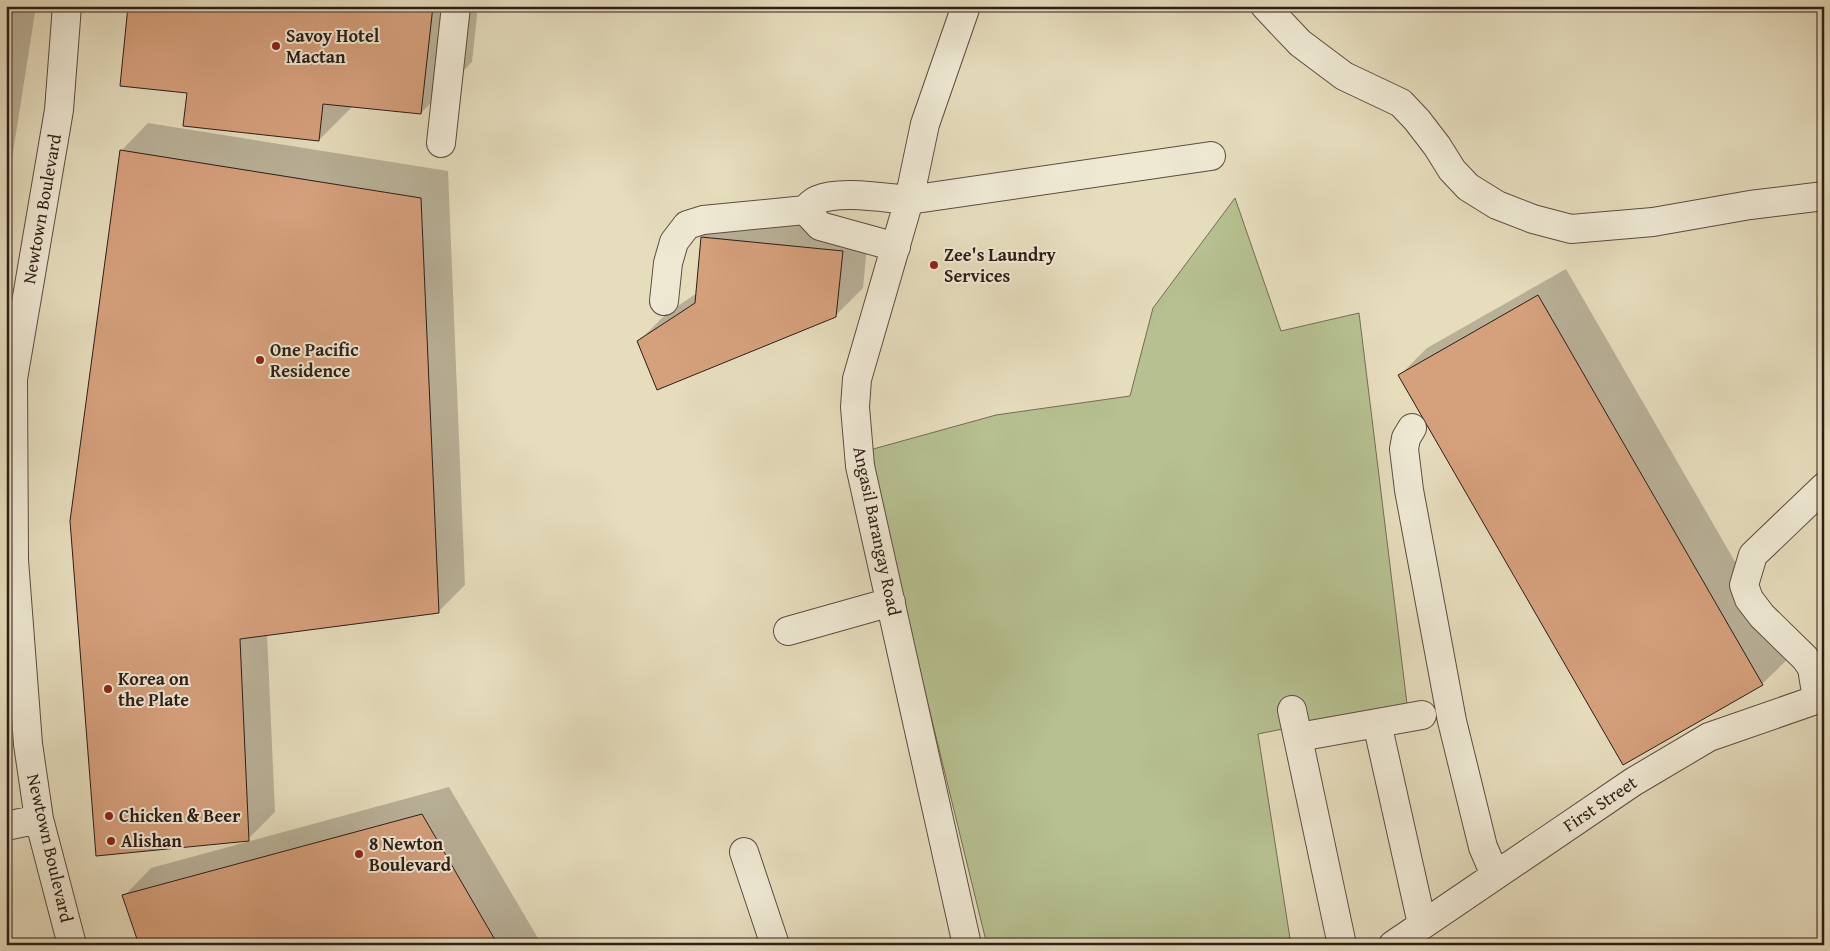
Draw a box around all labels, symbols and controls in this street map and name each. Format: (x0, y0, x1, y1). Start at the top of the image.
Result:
place label: Savoy Hotel Mactan (286, 22, 380, 70)
marker: Savoy Hotel Mactan (270, 40, 282, 52)
street label: Newtown Boulevard (15, 131, 68, 286)
place label: Zee's Laundry Services (944, 241, 1056, 289)
marker: Zee's Laundry Services (928, 259, 940, 271)
place label: One Pacific Residence (270, 336, 359, 384)
marker: One Pacific Residence (254, 354, 266, 366)
street label: Angasil Barangay Road (846, 444, 909, 618)
place label: Korea on the Plate (118, 665, 190, 713)
marker: Korea on the Plate (102, 683, 114, 695)
street label: First Street (1557, 768, 1643, 838)
street label: Newtown Boulevard (20, 771, 81, 925)
place label: Chicken & Beer (119, 802, 241, 829)
marker: Chicken & Beer (103, 810, 115, 822)
place label: Alishan (121, 827, 182, 854)
place label: 8 Newton Boulevard (369, 830, 452, 878)
marker: Alishan (105, 835, 117, 847)
marker: 8 Newton Boulevard (353, 848, 365, 860)

